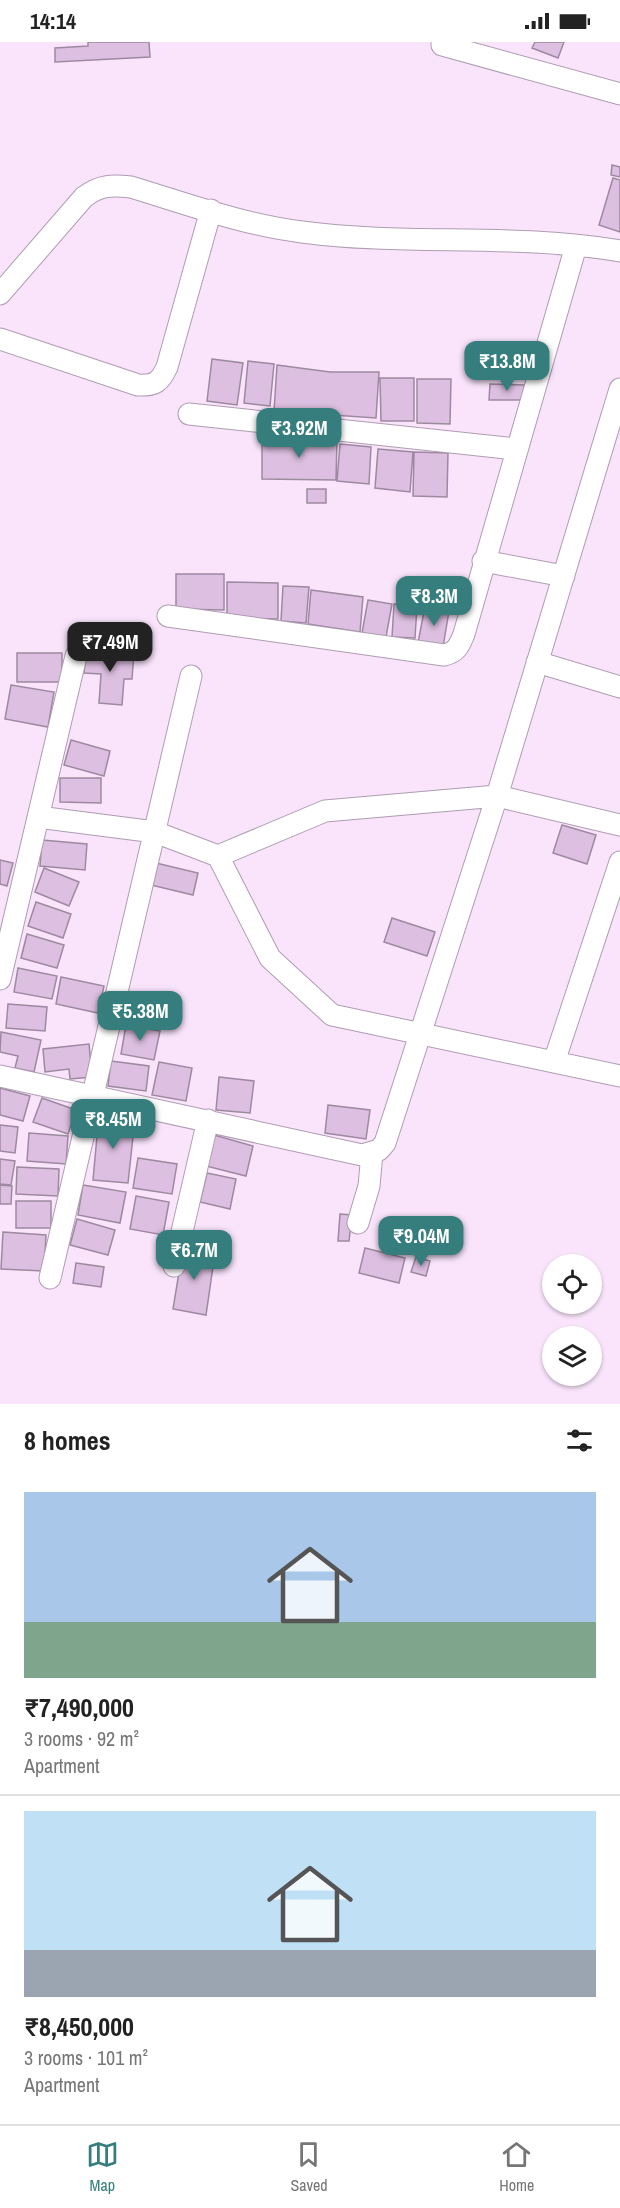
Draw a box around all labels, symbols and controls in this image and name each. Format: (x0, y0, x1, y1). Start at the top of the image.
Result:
text: 14:14 (30, 6, 76, 36)
pin: ₹13.8M (458, 341, 556, 392)
text: ₹13.8M (478, 347, 536, 374)
pin: ₹3.92M (250, 408, 348, 459)
text: ₹3.92M (270, 414, 328, 441)
pin: ₹8.3M (392, 576, 476, 627)
text: ₹8.3M (410, 582, 458, 609)
pin: ₹7.49M (61, 622, 159, 673)
text: ₹7.49M (81, 628, 139, 655)
pin: ₹5.38M (91, 991, 189, 1042)
text: ₹5.38M (111, 997, 169, 1024)
pin: ₹8.45M (64, 1099, 162, 1150)
text: ₹8.45M (84, 1105, 142, 1132)
pin: ₹9.04M (372, 1216, 470, 1267)
text: ₹9.04M (392, 1222, 450, 1249)
pin: ₹6.7M (152, 1230, 236, 1281)
text: ₹6.7M (170, 1236, 218, 1263)
map controls (542, 1254, 602, 1386)
button: locate (542, 1254, 602, 1314)
button: layers (542, 1326, 602, 1386)
text: 8 homes (24, 1423, 111, 1458)
icon: filters (563, 1424, 596, 1457)
icon: home (256, 1531, 364, 1639)
text: ₹7,490,000 (24, 1690, 134, 1725)
text: 3 rooms · 92 m² (24, 1725, 139, 1752)
text: Apartment (24, 1752, 100, 1779)
icon: home (256, 1850, 364, 1958)
text: ₹8,450,000 (24, 2009, 134, 2044)
text: 3 rooms · 101 m² (24, 2044, 148, 2071)
text: Apartment (24, 2071, 100, 2098)
tab: Map (86, 2138, 119, 2196)
tab: Saved (290, 2138, 328, 2196)
tab: Home (499, 2138, 534, 2196)

